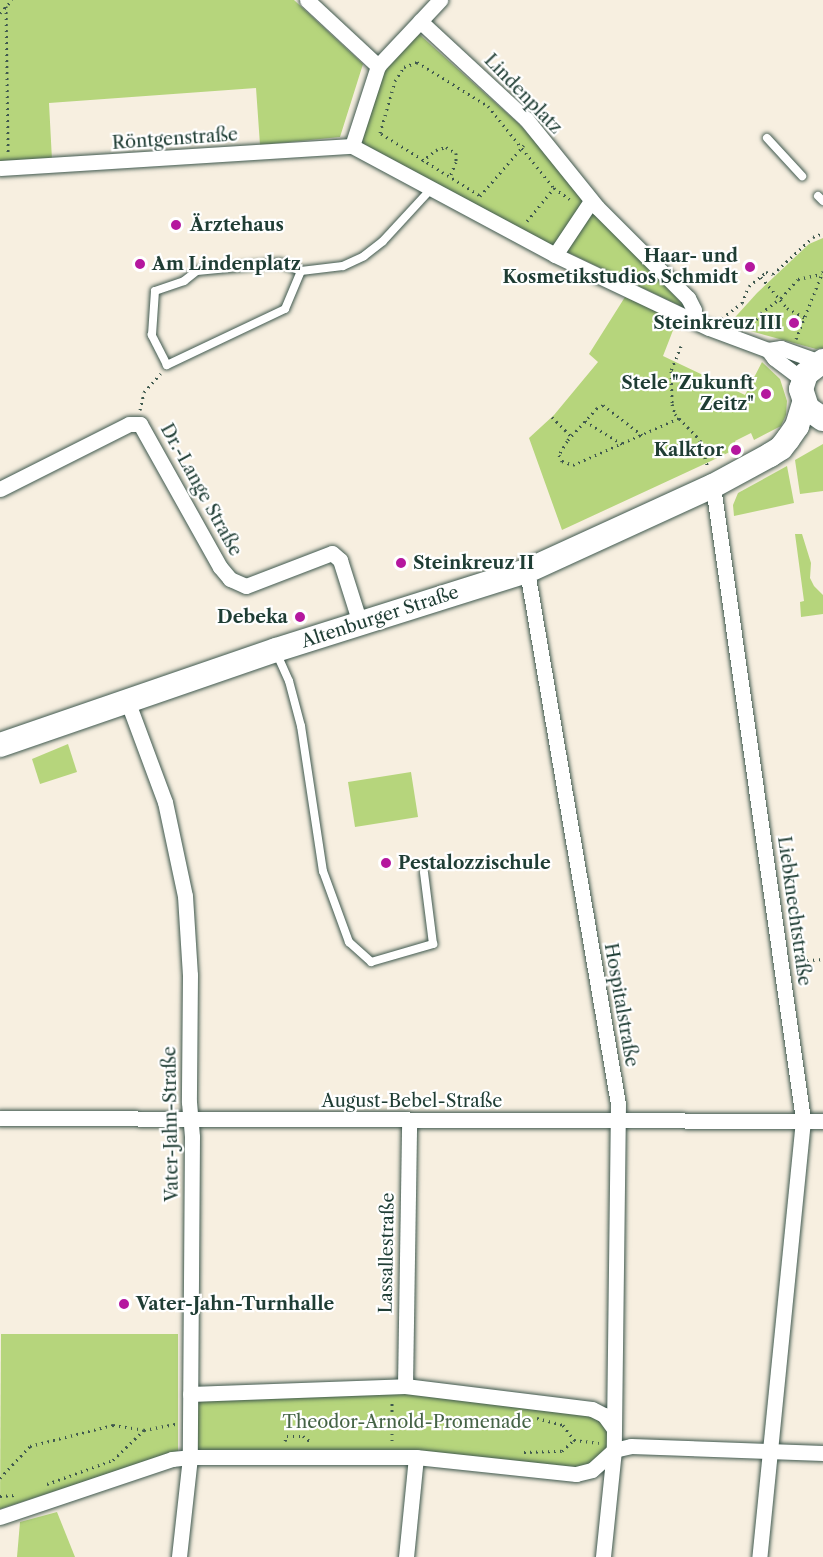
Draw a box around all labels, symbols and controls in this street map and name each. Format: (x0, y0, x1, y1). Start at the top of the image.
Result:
street label: Lindenplatz (480, 50, 566, 138)
street label: Röntgenstraße (111, 124, 239, 154)
place label: Ärztehaus (190, 214, 284, 236)
marker: Ärztehaus (167, 216, 185, 234)
place label: Haar- und Kosmetikstudios Schmidt (503, 246, 738, 288)
place label: Am Lindenplatz (152, 253, 301, 275)
marker: Am Lindenplatz (133, 257, 147, 271)
marker: Haar- und Kosmetikstudios Schmidt (743, 260, 757, 274)
place label: Steinkreuz III (653, 312, 782, 334)
marker: Steinkreuz III (787, 316, 801, 330)
place label: Stele "Zukunft Zeitz" (621, 373, 754, 416)
marker: Stele "Zukunft Zeitz" (759, 387, 773, 401)
street label: Dr.-Lange Straße (156, 420, 246, 560)
place label: Kalktor (654, 439, 724, 461)
marker: Kalktor (729, 443, 743, 457)
place label: Steinkreuz II (413, 552, 534, 574)
marker: Steinkreuz II (394, 556, 408, 570)
street label: Altenburger Straße (298, 581, 462, 653)
place label: Debeka (217, 606, 288, 628)
marker: Debeka (293, 610, 307, 624)
street label: Liebknechtstraße (773, 835, 815, 987)
place label: Pestalozzischule (398, 852, 551, 874)
marker: Pestalozzischule (379, 856, 393, 870)
street label: Hospitalstraße (599, 941, 643, 1069)
street label: Vater-Jahn-Straße (159, 1046, 183, 1202)
street label: August-Bebel-Straße (322, 1090, 502, 1112)
street label: Lassallestraße (375, 1192, 399, 1314)
place label: Vater-Jahn-Turnhalle (136, 1293, 334, 1315)
marker: Vater-Jahn-Turnhalle (117, 1297, 131, 1311)
park label: Theodor-Arnold-Promenade (282, 1411, 532, 1433)

